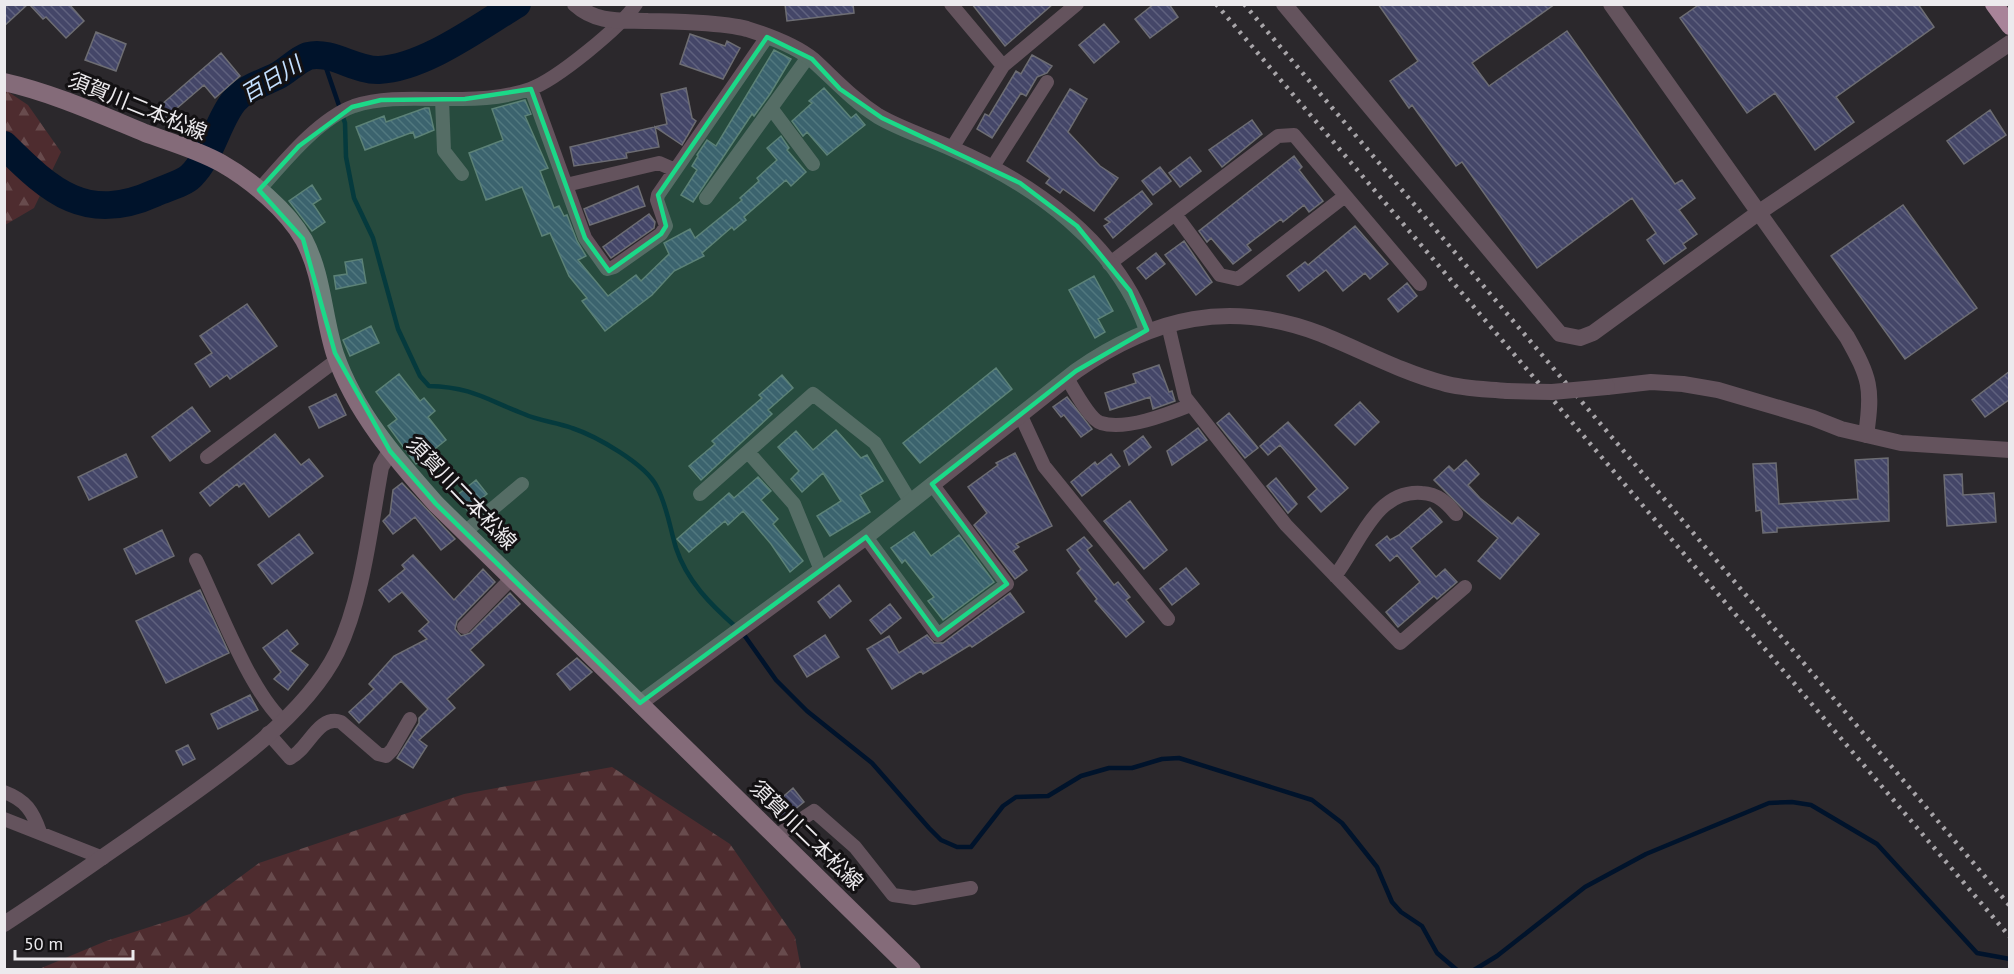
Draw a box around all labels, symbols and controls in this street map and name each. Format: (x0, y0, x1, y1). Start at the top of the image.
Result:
water label: 百日川 (235, 49, 308, 108)
street label: 須賀川二本松線 (65, 66, 211, 146)
street label: 須賀川二本松線 (401, 431, 523, 555)
street label: 須賀川二本松線 (745, 774, 869, 896)
scale bar (15, 923, 134, 961)
text: 50 m (24, 932, 63, 955)

